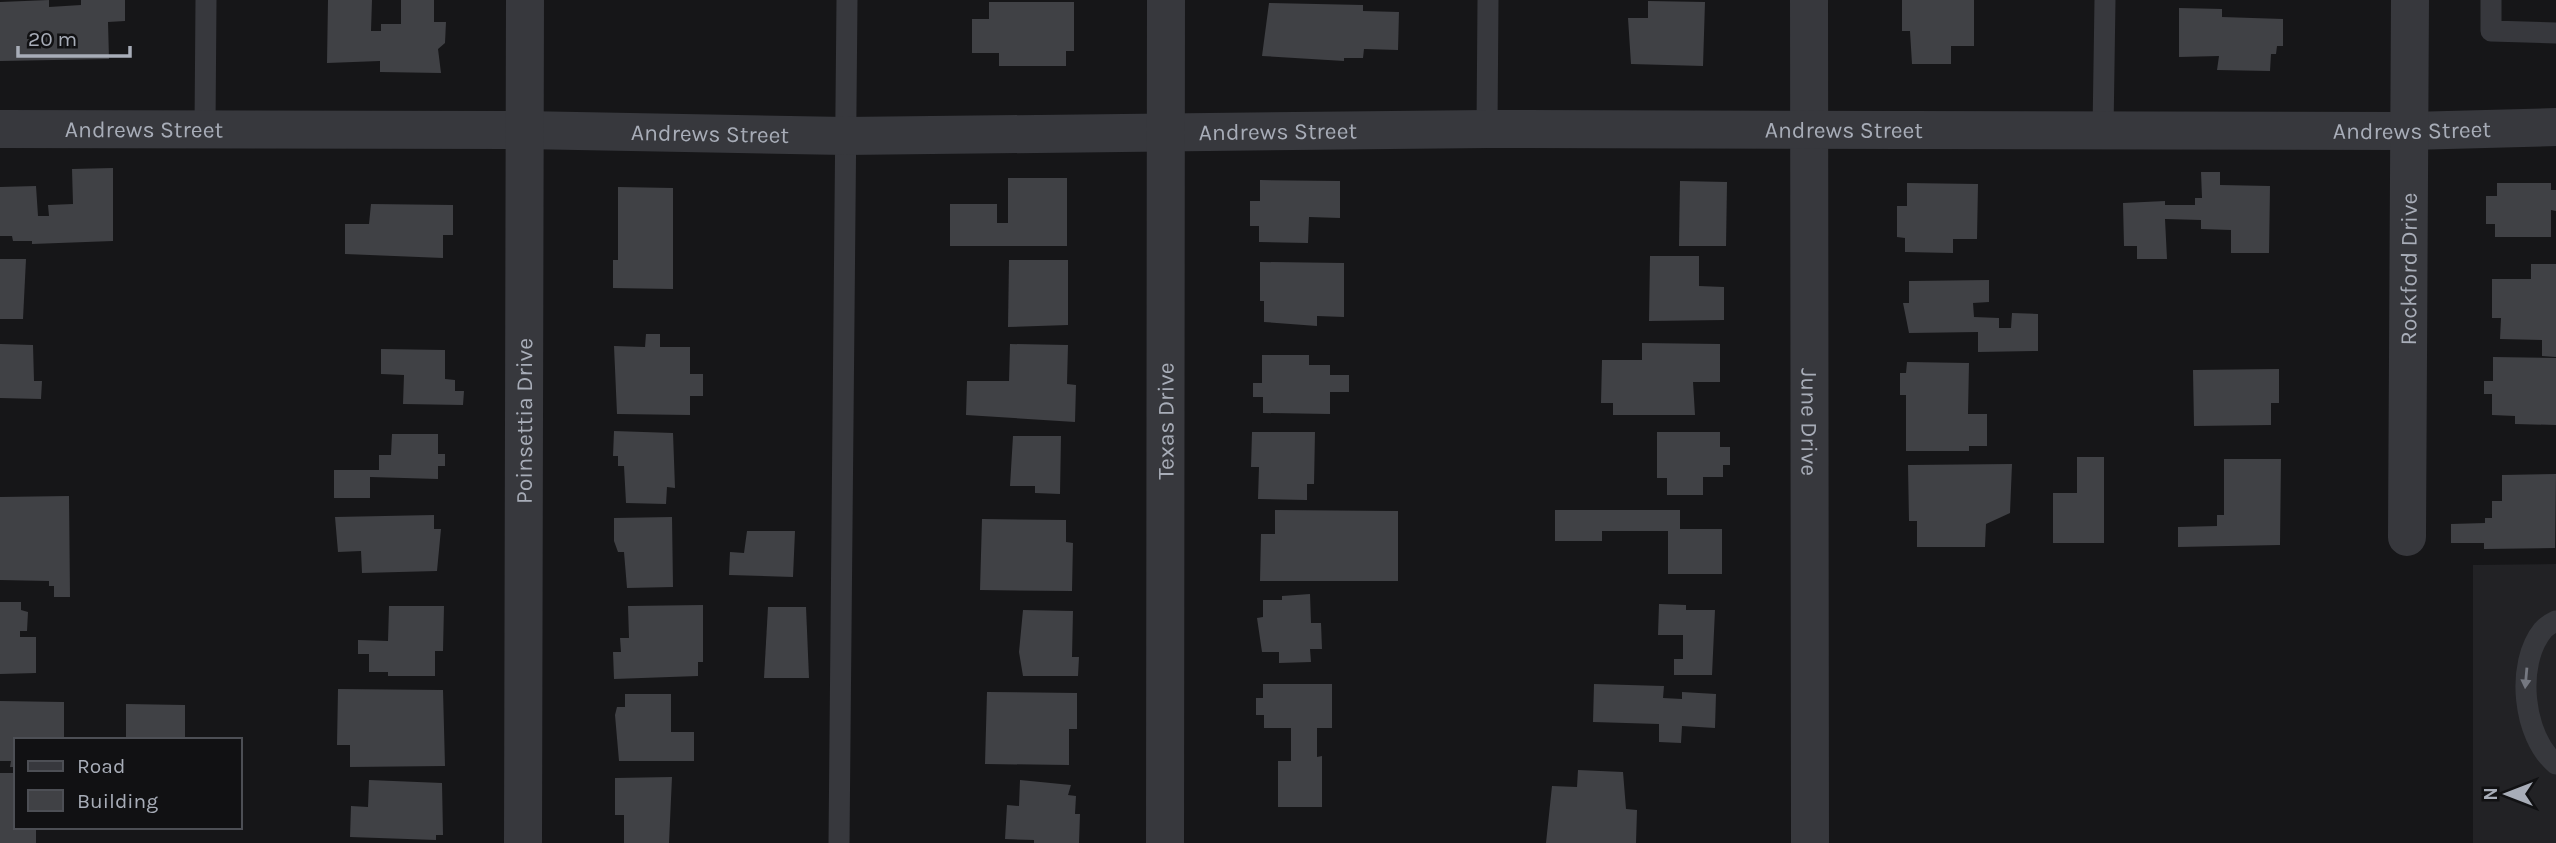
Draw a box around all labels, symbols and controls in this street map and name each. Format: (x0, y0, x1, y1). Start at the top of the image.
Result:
scale bar (18, 14, 130, 58)
text: 20 m (28, 27, 77, 51)
street label: Andrews Street (65, 116, 224, 143)
street label: Andrews Street (2333, 116, 2492, 145)
street label: Andrews Street (1199, 117, 1358, 146)
street label: Andrews Street (1765, 117, 1923, 144)
street label: Andrews Street (631, 119, 790, 149)
street label: Rockford Drive (2395, 193, 2423, 345)
street label: Poinsettia Drive (511, 338, 538, 504)
street label: Texas Drive (1152, 362, 1180, 480)
street label: June Drive (1795, 368, 1823, 476)
one-way arrow (2520, 667, 2531, 689)
legend (14, 738, 242, 829)
text: Road (77, 754, 125, 778)
north arrow (2472, 759, 2542, 829)
text: N (2480, 787, 2502, 801)
text: Building (77, 789, 158, 813)

